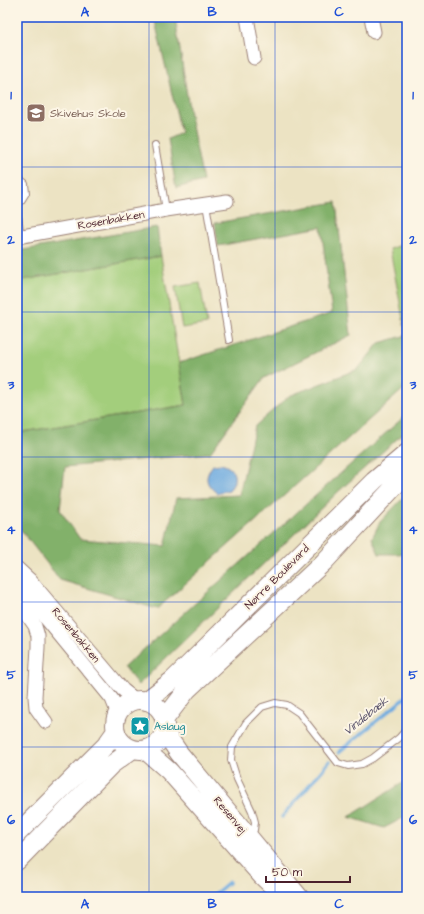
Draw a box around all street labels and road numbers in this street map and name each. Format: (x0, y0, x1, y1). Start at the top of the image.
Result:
street label: Rosenbakken (76, 207, 146, 233)
street label: Nørre Boulevard (241, 541, 313, 613)
street label: Rosenbakken (48, 604, 104, 666)
street label: Resenvej (210, 793, 250, 837)

